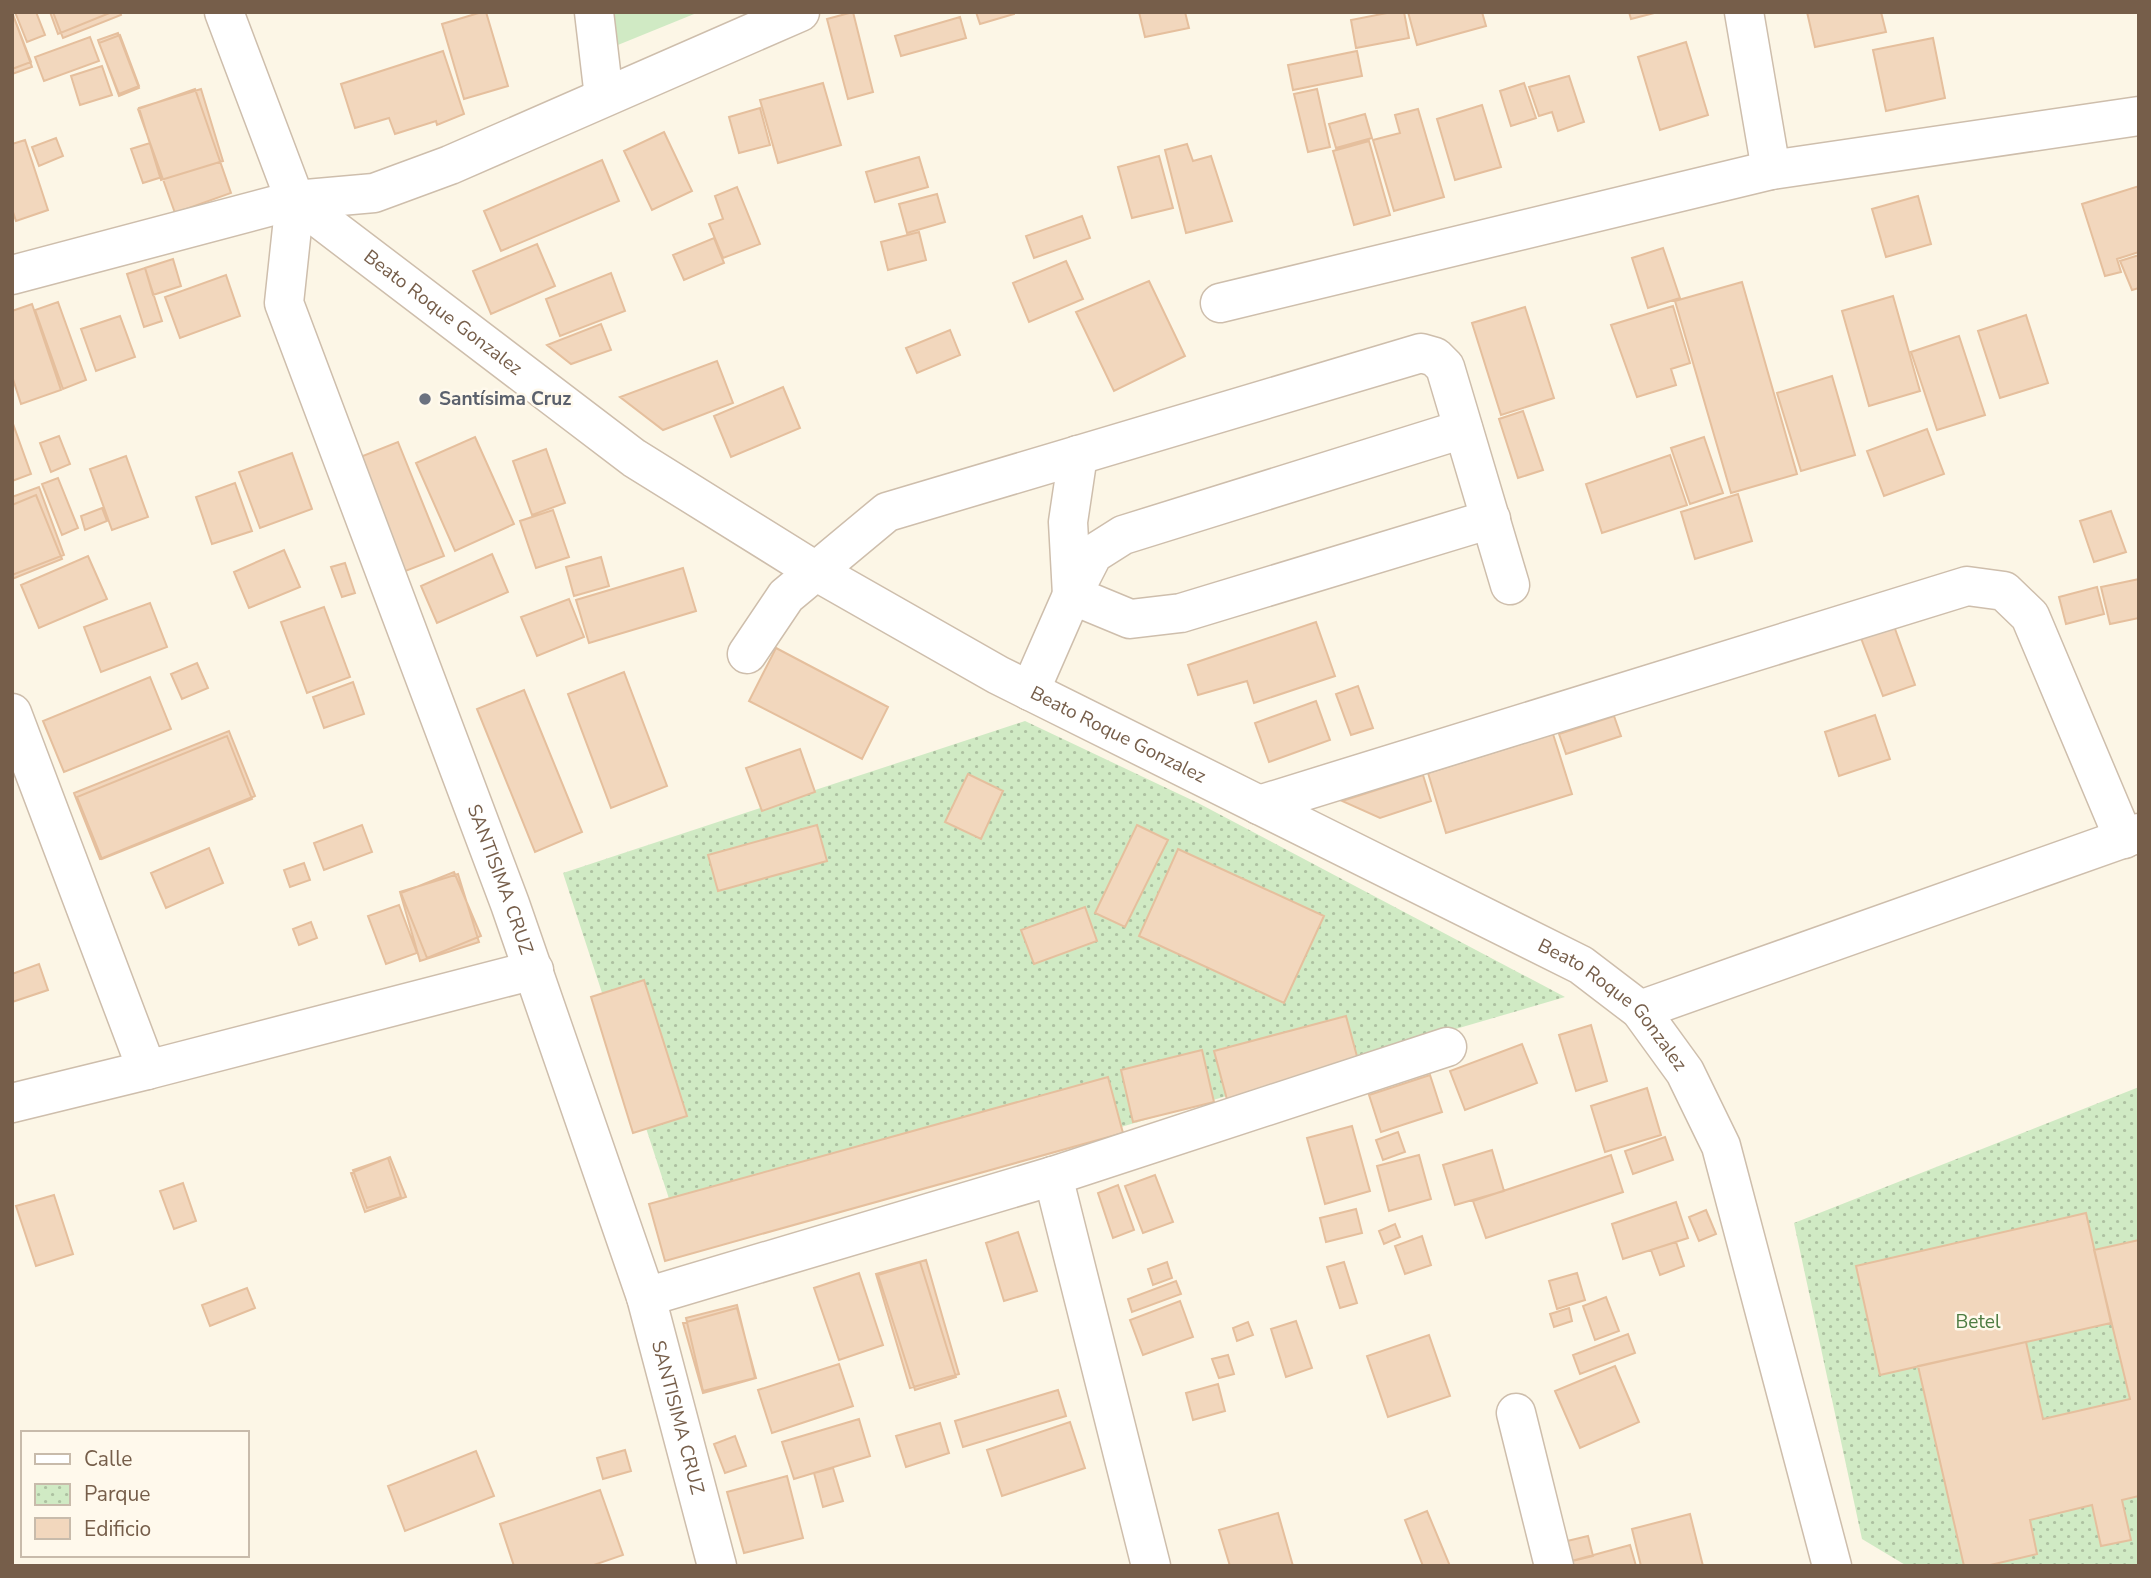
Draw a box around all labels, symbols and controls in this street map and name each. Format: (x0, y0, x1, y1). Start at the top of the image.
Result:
street label: Beato Roque Gonzalez (358, 244, 528, 382)
place label: Santísima Cruz (439, 386, 571, 412)
marker: Santísima Cruz (417, 391, 433, 407)
street label: Beato Roque Gonzalez (1026, 680, 1211, 790)
street label: SANTISIMA CRUZ (461, 800, 539, 958)
street label: Beato Roque Gonzalez (1533, 933, 1693, 1076)
park label: Betel (1955, 1309, 2001, 1335)
street label: SANTISIMA CRUZ (645, 1338, 710, 1497)
legend (21, 1431, 248, 1557)
text: Calle (84, 1445, 132, 1473)
text: Parque (84, 1480, 151, 1508)
text: Edificio (84, 1515, 151, 1543)

